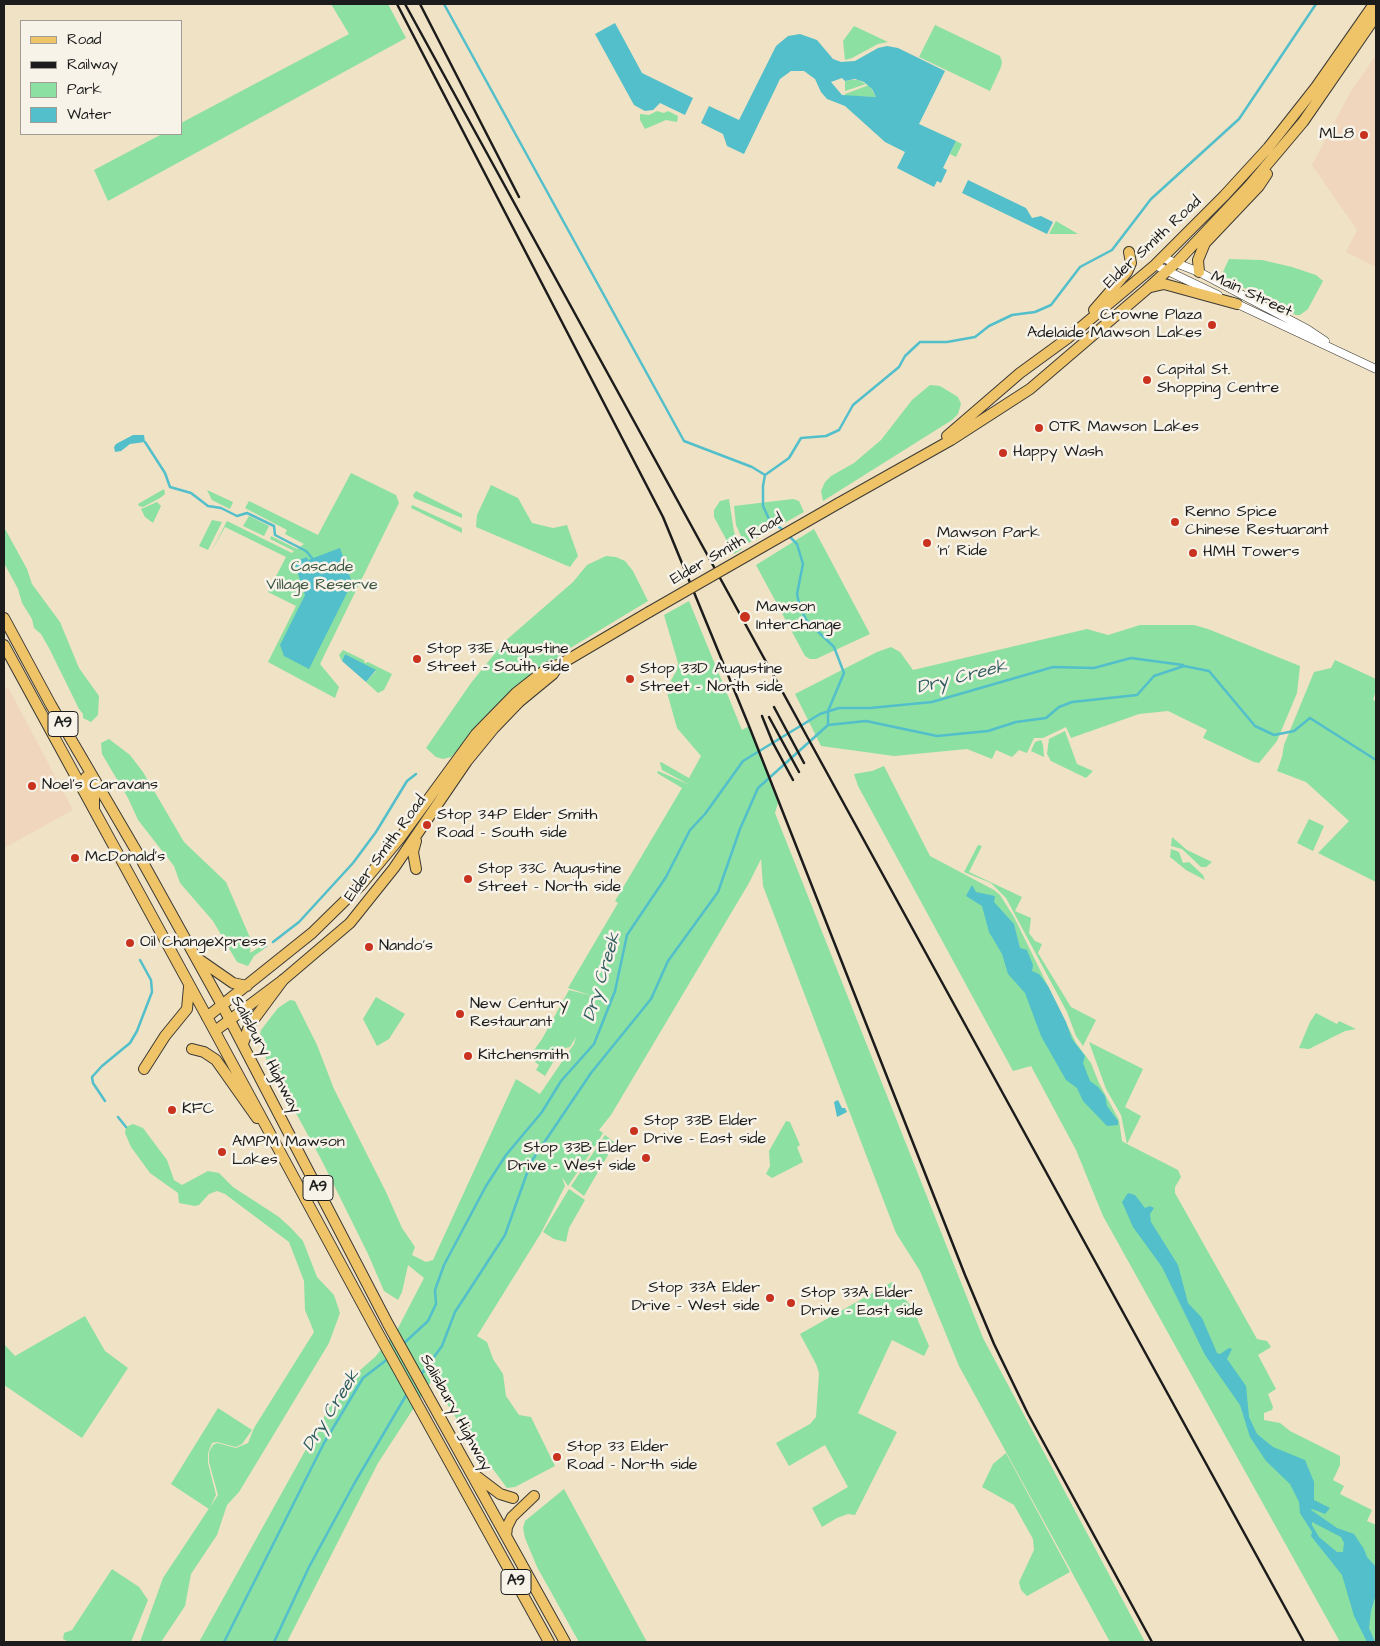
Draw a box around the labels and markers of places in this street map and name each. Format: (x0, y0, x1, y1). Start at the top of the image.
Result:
place label: ML8 (1319, 125, 1354, 145)
marker: ML8 (1358, 129, 1370, 141)
place label: Crowne Plaza Adelaide Mawson Lakes (1027, 306, 1202, 344)
marker: Crowne Plaza Adelaide Mawson Lakes (1206, 319, 1218, 331)
place label: Capital St. Shopping Centre (1157, 361, 1279, 399)
marker: Capital St. Shopping Centre (1141, 374, 1153, 386)
place label: OTR Mawson Lakes (1049, 418, 1199, 438)
marker: OTR Mawson Lakes (1033, 422, 1045, 434)
place label: Happy Wash (1013, 443, 1103, 463)
marker: Happy Wash (997, 447, 1009, 459)
place label: Renno Spice Chinese Restuarant (1185, 503, 1329, 541)
marker: Renno Spice Chinese Restuarant (1169, 516, 1181, 528)
place label: Mawson Park 'n' Ride (937, 524, 1040, 562)
marker: Mawson Park 'n' Ride (921, 537, 933, 549)
place label: HMH Towers (1203, 543, 1299, 563)
marker: HMH Towers (1187, 547, 1199, 559)
place label: Mawson Interchange (756, 598, 841, 636)
marker: Mawson Interchange (738, 610, 752, 624)
place label: Stop 33E Augustine Street - South side (427, 640, 570, 678)
marker: Stop 33E Augustine Street - South side (411, 653, 423, 665)
place label: Stop 33D Augustine Street - North side (640, 660, 783, 698)
marker: Stop 33D Augustine Street - North side (624, 673, 636, 685)
place label: Noel's Caravans (42, 776, 158, 796)
marker: Noel's Caravans (26, 780, 38, 792)
place label: Stop 34P Elder Smith Road - South side (437, 806, 597, 844)
marker: Stop 34P Elder Smith Road - South side (421, 819, 433, 831)
place label: McDonald's (85, 848, 165, 868)
marker: McDonald's (69, 852, 81, 864)
place label: Stop 33C Augustine Street - North side (478, 860, 621, 898)
marker: Stop 33C Augustine Street - North side (462, 873, 474, 885)
place label: Oil ChangeXpress (140, 933, 266, 953)
marker: Oil ChangeXpress (124, 937, 136, 949)
place label: Nando's (379, 937, 433, 957)
marker: Nando's (363, 941, 375, 953)
place label: New Century Restaurant (470, 995, 568, 1033)
marker: New Century Restaurant (454, 1008, 466, 1020)
place label: Kitchensmith (478, 1046, 569, 1066)
marker: Kitchensmith (462, 1050, 474, 1062)
place label: KFC (182, 1100, 214, 1120)
marker: KFC (166, 1104, 178, 1116)
place label: Stop 33B Elder Drive - East side (644, 1112, 766, 1150)
marker: Stop 33B Elder Drive - East side (628, 1125, 640, 1137)
place label: AMPM Mawson Lakes (232, 1133, 345, 1171)
place label: Stop 33B Elder Drive - West side (508, 1139, 636, 1177)
marker: AMPM Mawson Lakes (216, 1146, 228, 1158)
marker: Stop 33B Elder Drive - West side (640, 1152, 652, 1164)
place label: Stop 33A Elder Drive - West side (632, 1279, 760, 1317)
place label: Stop 33A Elder Drive - East side (801, 1284, 923, 1322)
marker: Stop 33A Elder Drive - West side (764, 1292, 776, 1304)
marker: Stop 33A Elder Drive - East side (785, 1297, 797, 1309)
place label: Stop 33 Elder Road - North side (567, 1438, 698, 1476)
marker: Stop 33 Elder Road - North side (551, 1451, 563, 1463)

